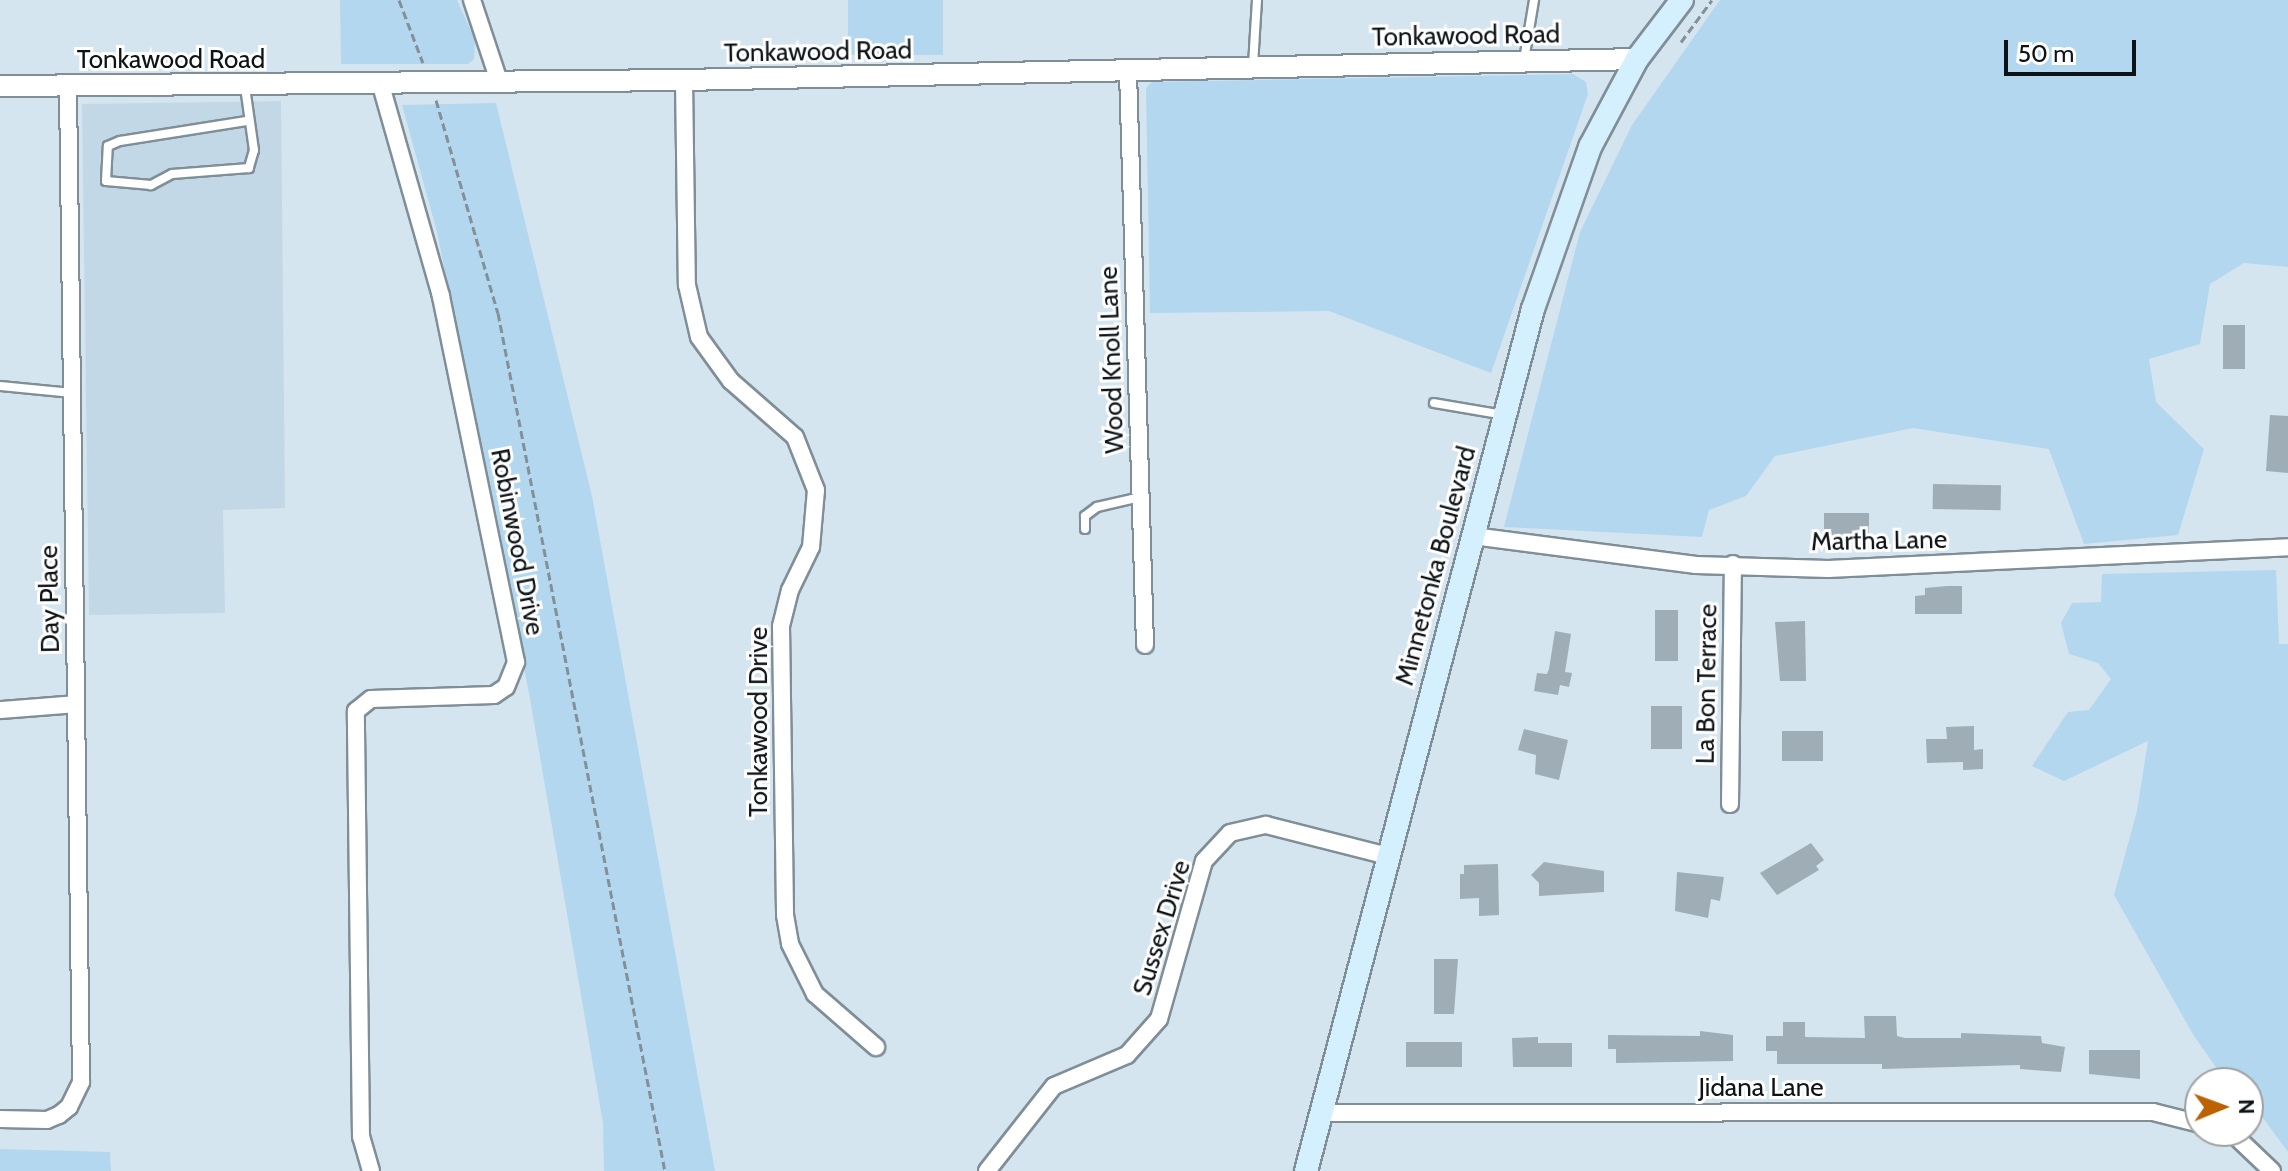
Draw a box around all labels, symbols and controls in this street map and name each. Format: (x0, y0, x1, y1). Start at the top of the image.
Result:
street label: Tonkawood Road (1372, 19, 1560, 53)
scale bar (2008, 24, 2140, 74)
street label: Tonkawood Road (724, 35, 912, 69)
text: 50 m (2018, 39, 2074, 68)
street label: Tonkawood Road (77, 44, 265, 76)
street label: Wood Knoll Lane (1093, 266, 1131, 454)
street label: Minnetonka Boulevard (1389, 443, 1483, 689)
street label: Robinwood Drive (484, 446, 550, 638)
street label: Martha Lane (1811, 524, 1947, 558)
street label: Day Place (33, 545, 67, 653)
street label: La Bon Terrace (1690, 604, 1724, 764)
street label: Tonkawood Drive (743, 627, 775, 817)
street label: Sussex Drive (1127, 857, 1197, 999)
north arrow (2184, 1067, 2264, 1147)
street label: Jidana Lane (1698, 1072, 1824, 1104)
text: N (2233, 1099, 2260, 1115)

